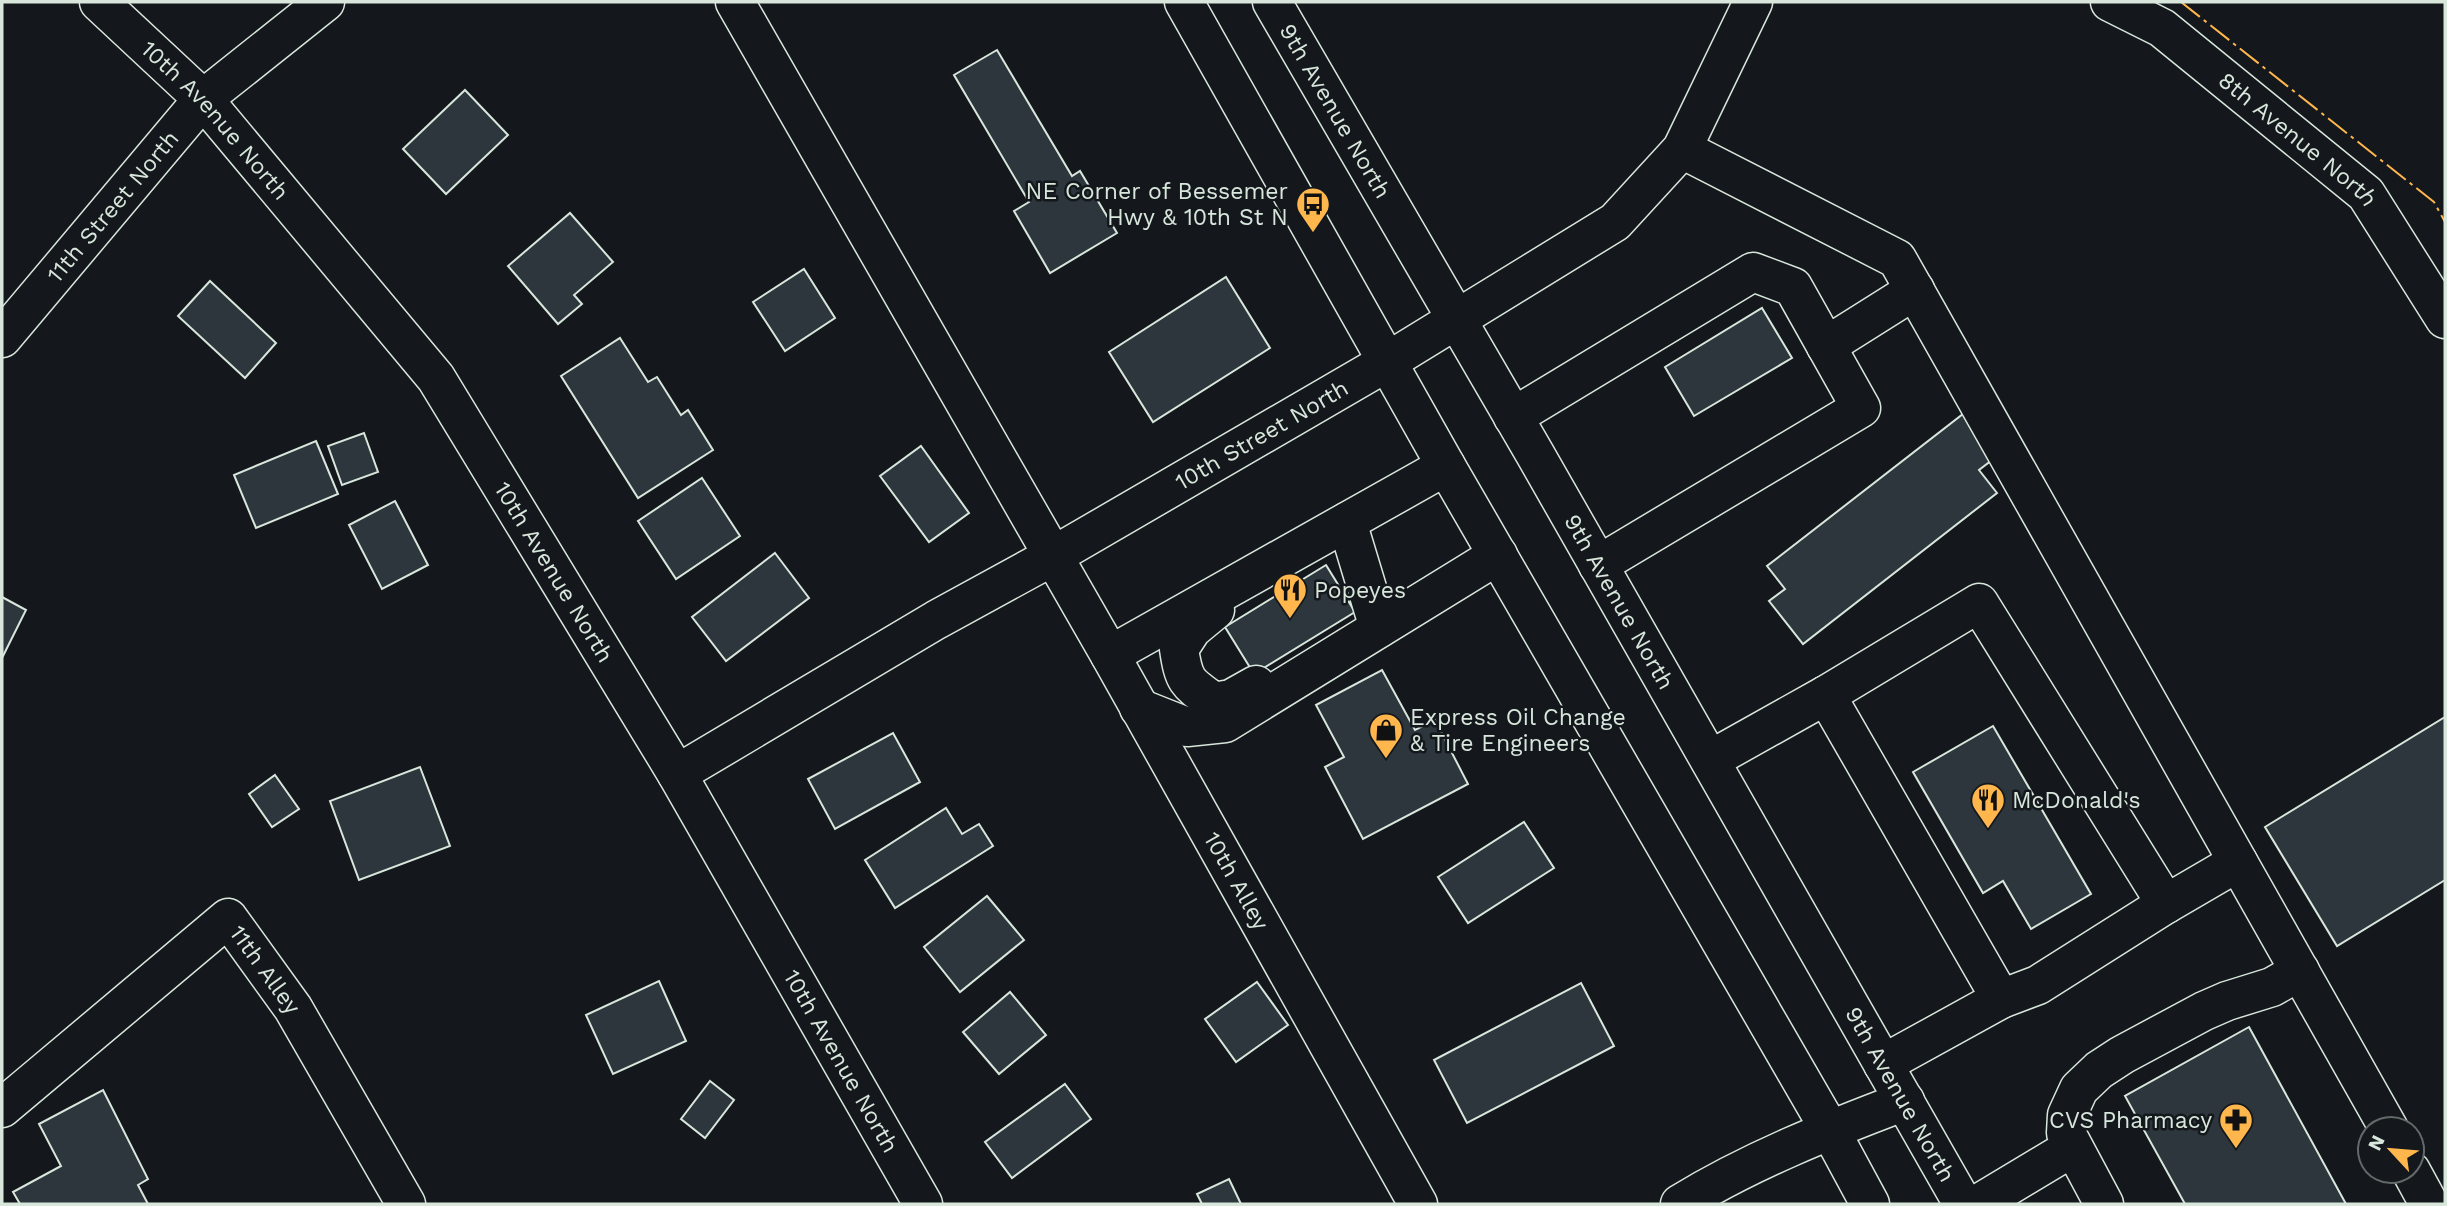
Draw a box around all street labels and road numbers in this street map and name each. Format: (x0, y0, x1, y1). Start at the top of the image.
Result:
street label: 9th Avenue North (1274, 19, 1396, 203)
street label: 10th Avenue North (135, 35, 294, 205)
street label: 8th Avenue North (2213, 67, 2383, 211)
street label: 11th Street North (42, 125, 185, 288)
street label: 10th Street North (1171, 375, 1353, 496)
street label: 10th Avenue North (489, 477, 619, 668)
street label: 9th Avenue North (1558, 510, 1679, 694)
street label: 10th Alley (1198, 827, 1275, 935)
street label: 11th Alley (224, 920, 306, 1020)
street label: 10th Avenue North (778, 965, 904, 1158)
street label: 9th Avenue North (1839, 1002, 1961, 1187)

